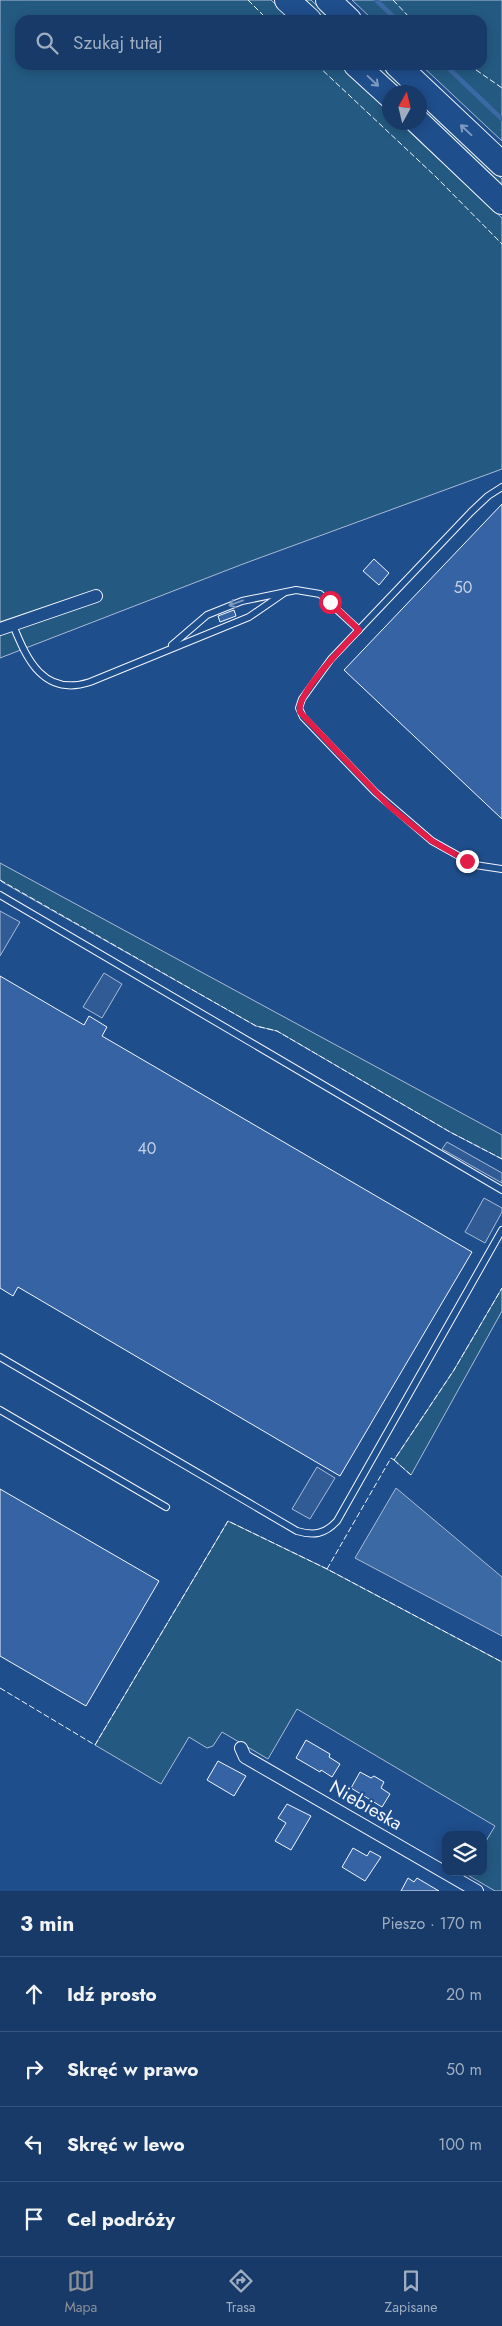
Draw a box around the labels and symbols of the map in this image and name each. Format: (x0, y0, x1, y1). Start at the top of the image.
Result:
one-way arrow (367, 75, 379, 87)
north arrow (382, 85, 427, 130)
one-way arrow (460, 124, 473, 136)
house number: 50 (454, 576, 472, 599)
route start (319, 591, 342, 614)
one-way arrow (229, 599, 244, 608)
route end (456, 850, 479, 873)
house number: 40 (138, 1137, 156, 1160)
street label: Niebieska (325, 1773, 407, 1837)

